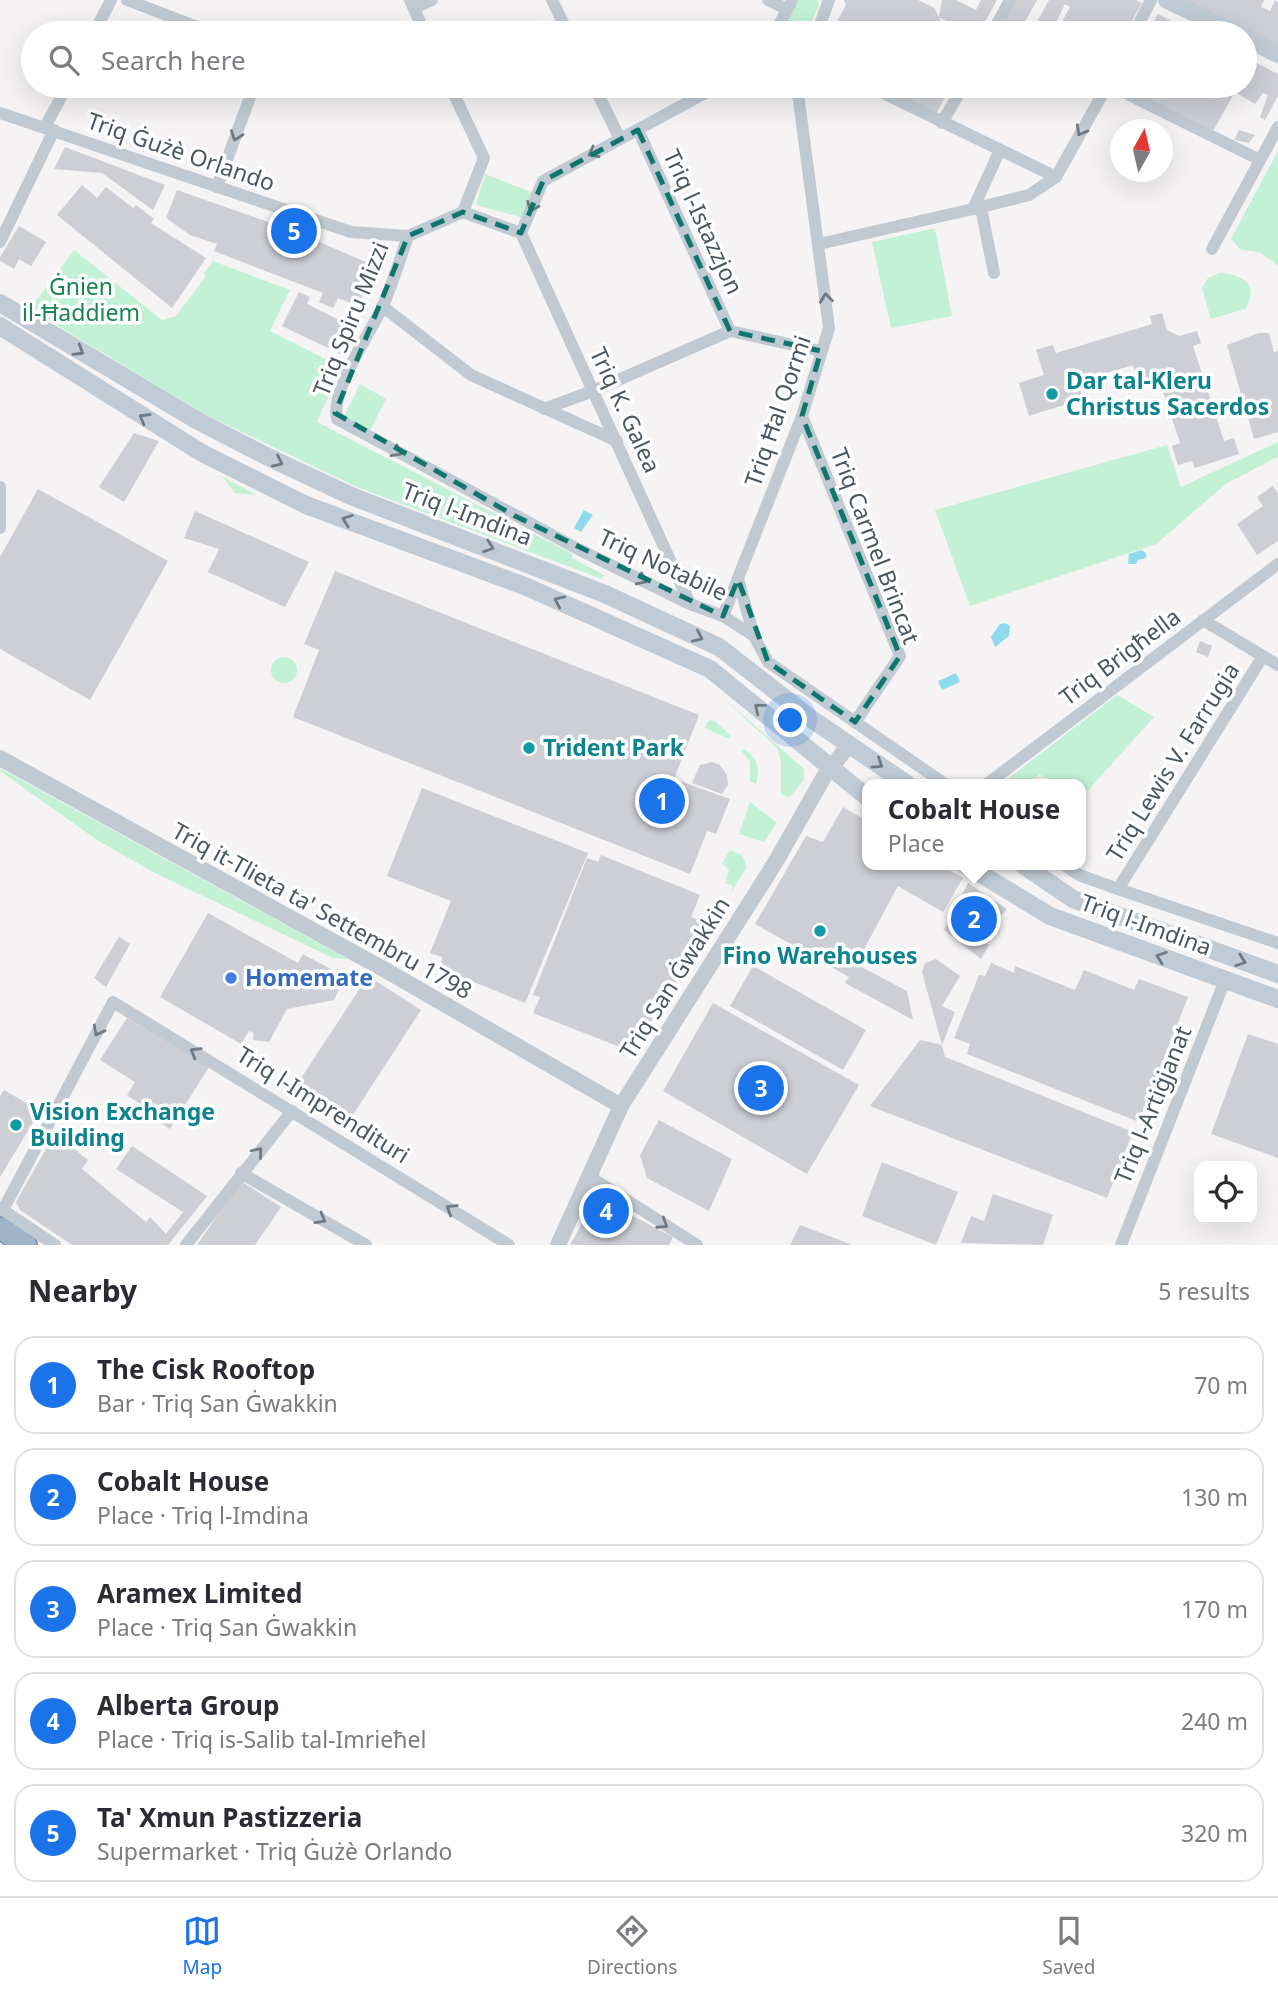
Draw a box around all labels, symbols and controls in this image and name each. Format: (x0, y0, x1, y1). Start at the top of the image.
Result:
search box (21, 21, 1257, 98)
icon: search (45, 41, 83, 79)
text: Search here (101, 42, 246, 78)
street label: Triq Ġużè Orlando (83, 104, 279, 198)
north arrow (1110, 119, 1173, 182)
one-way arrow (1076, 124, 1089, 136)
one-way arrow (230, 130, 244, 142)
street label: Triq l-Istazzjon (656, 144, 751, 299)
one-way arrow (588, 145, 600, 158)
one-way arrow (526, 200, 540, 212)
pin: 5 (271, 205, 317, 257)
street label: Triq Spiru Mizzi (305, 237, 396, 401)
park label: Ġnien il-Ħaddiem (22, 270, 140, 328)
one-way arrow (818, 292, 833, 304)
street label: Triq Ħal Qormi (736, 331, 818, 491)
street label: Triq K. Galea (583, 342, 669, 478)
one-way arrow (72, 343, 85, 356)
place label: Dar tal-Kleru Christus Sacerdos (1066, 364, 1269, 422)
marker: Dar tal-Kleru Christus Sacerdos (1044, 386, 1060, 402)
one-way arrow (139, 413, 152, 426)
street label: Triq Carmel Brincat (824, 443, 928, 648)
one-way arrow (389, 444, 402, 457)
one-way arrow (271, 454, 283, 468)
street label: Triq l-Imdina (398, 474, 537, 553)
one-way arrow (341, 514, 354, 528)
street label: Triq Notabile (594, 520, 733, 608)
one-way arrow (482, 539, 494, 553)
one-way arrow (634, 572, 647, 586)
one-way arrow (554, 595, 567, 609)
street label: Triq Brigħella (1052, 600, 1186, 712)
one-way arrow (690, 629, 703, 643)
street label: Triq Lewis V. Farrugia (1098, 656, 1246, 867)
one-way arrow (754, 703, 766, 716)
your location (773, 703, 807, 737)
place label: Trident Park (543, 731, 685, 763)
marker: Trident Park (521, 740, 537, 756)
one-way arrow (871, 756, 884, 769)
pin: 1 (639, 775, 685, 827)
popup (862, 779, 1086, 870)
text: Cobalt House (888, 791, 1060, 827)
street label: Triq it-Tlieta ta' Settembru 1798 (167, 814, 478, 1006)
text: Place (888, 827, 945, 859)
street label: Triq l-Imdina (1076, 886, 1216, 963)
street label: Triq San Ġwakkin (611, 890, 737, 1065)
pin: 2 (951, 893, 997, 945)
marker: Fino Warehouses (812, 923, 828, 939)
place label: Fino Warehouses (722, 939, 918, 971)
one-way arrow (1155, 951, 1167, 965)
one-way arrow (1234, 953, 1246, 967)
place label: Homemate (245, 961, 373, 993)
marker: Homemate (223, 970, 239, 986)
street label: Triq l-Artiġjanat (1106, 1021, 1198, 1188)
one-way arrow (93, 1024, 106, 1036)
street label: Triq l-Imprendituri (231, 1038, 416, 1170)
one-way arrow (189, 1047, 202, 1060)
pin: 3 (738, 1062, 784, 1114)
place label: Vision Exchange Building (30, 1095, 215, 1153)
marker: Vision Exchange Building (8, 1117, 24, 1133)
one-way arrow (250, 1148, 262, 1161)
map controls (1194, 1161, 1257, 1224)
button: locate (1194, 1161, 1257, 1224)
pin: 4 (583, 1185, 629, 1237)
one-way arrow (446, 1205, 459, 1218)
one-way arrow (314, 1211, 327, 1224)
one-way arrow (656, 1215, 669, 1228)
text: Nearby (28, 1270, 137, 1311)
text: 5 results (1158, 1275, 1250, 1307)
text: The Cisk Rooftop (97, 1351, 315, 1387)
text: 1 (46, 1369, 60, 1401)
text: 70 m (1194, 1369, 1248, 1401)
text: Bar · Triq San Ġwakkin (97, 1387, 338, 1419)
text: Cobalt House (97, 1463, 269, 1499)
text: 2 (46, 1481, 60, 1513)
text: 130 m (1181, 1481, 1248, 1513)
text: Place · Triq l-Imdina (97, 1499, 309, 1531)
text: Aramex Limited (97, 1575, 302, 1611)
text: 3 (46, 1593, 60, 1625)
text: 170 m (1181, 1593, 1248, 1625)
text: Place · Triq San Ġwakkin (97, 1611, 357, 1643)
text: Alberta Group (97, 1687, 279, 1723)
text: 4 (46, 1705, 60, 1737)
text: 240 m (1181, 1705, 1248, 1737)
text: Place · Triq is-Salib tal-Imrieħel (97, 1723, 426, 1755)
text: Ta' Xmun Pastizzeria (97, 1799, 362, 1835)
text: 5 (46, 1817, 60, 1849)
text: 320 m (1181, 1817, 1248, 1849)
text: Supermarket · Triq Ġużè Orlando (97, 1835, 453, 1867)
tab: Map (183, 1912, 222, 1980)
tab: Directions (587, 1912, 677, 1980)
tab: Saved (1042, 1912, 1095, 1980)

